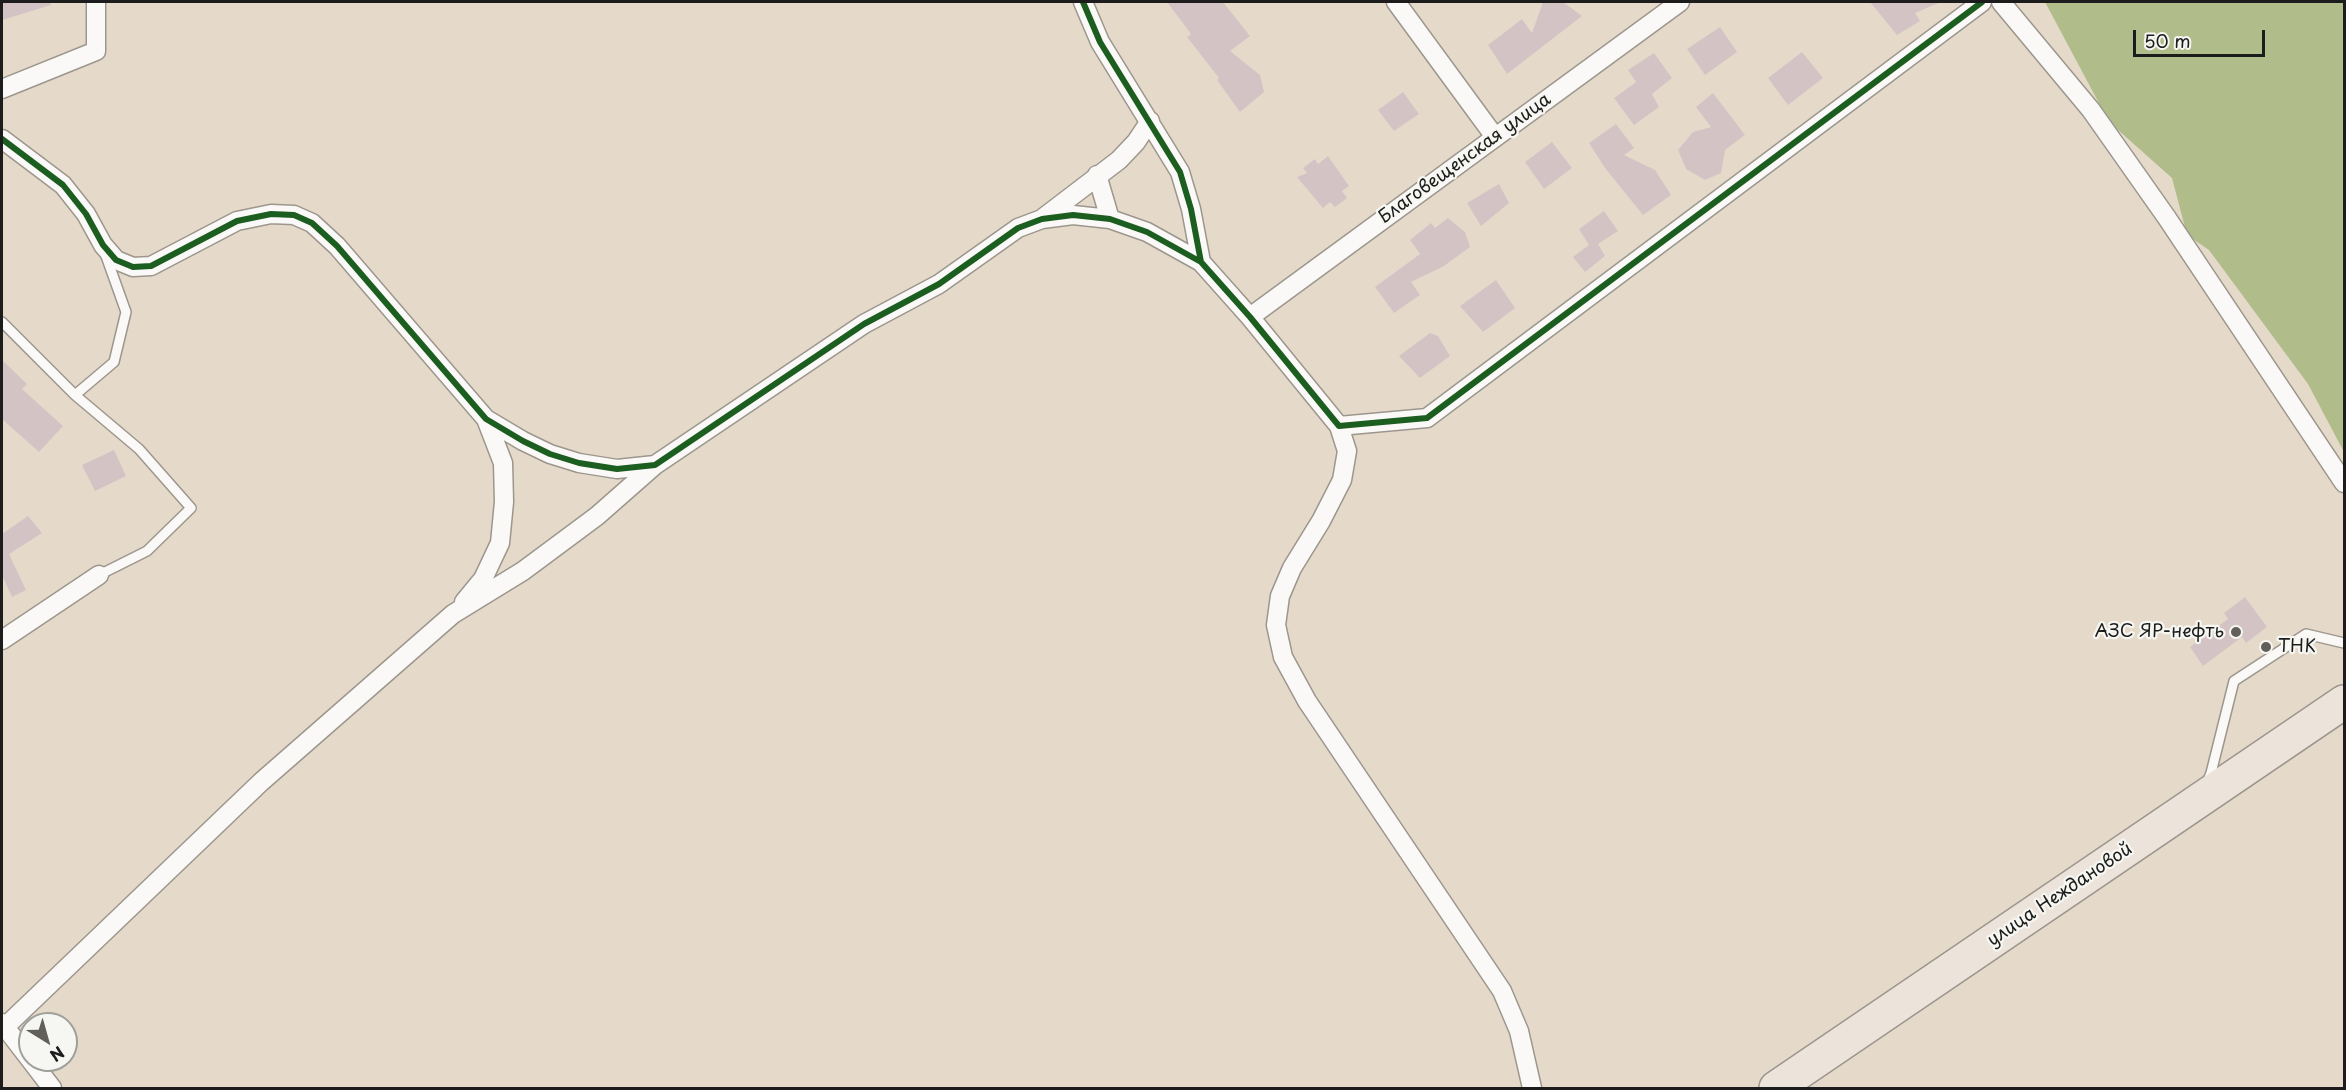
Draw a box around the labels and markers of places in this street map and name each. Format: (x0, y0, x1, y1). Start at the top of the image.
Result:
place label: АЗС ЯР-нефть (2095, 621, 2224, 643)
marker: АЗС ЯР-нефть (2229, 625, 2243, 639)
place label: ТНК (2278, 636, 2316, 658)
marker: ТНК (2259, 640, 2273, 654)

